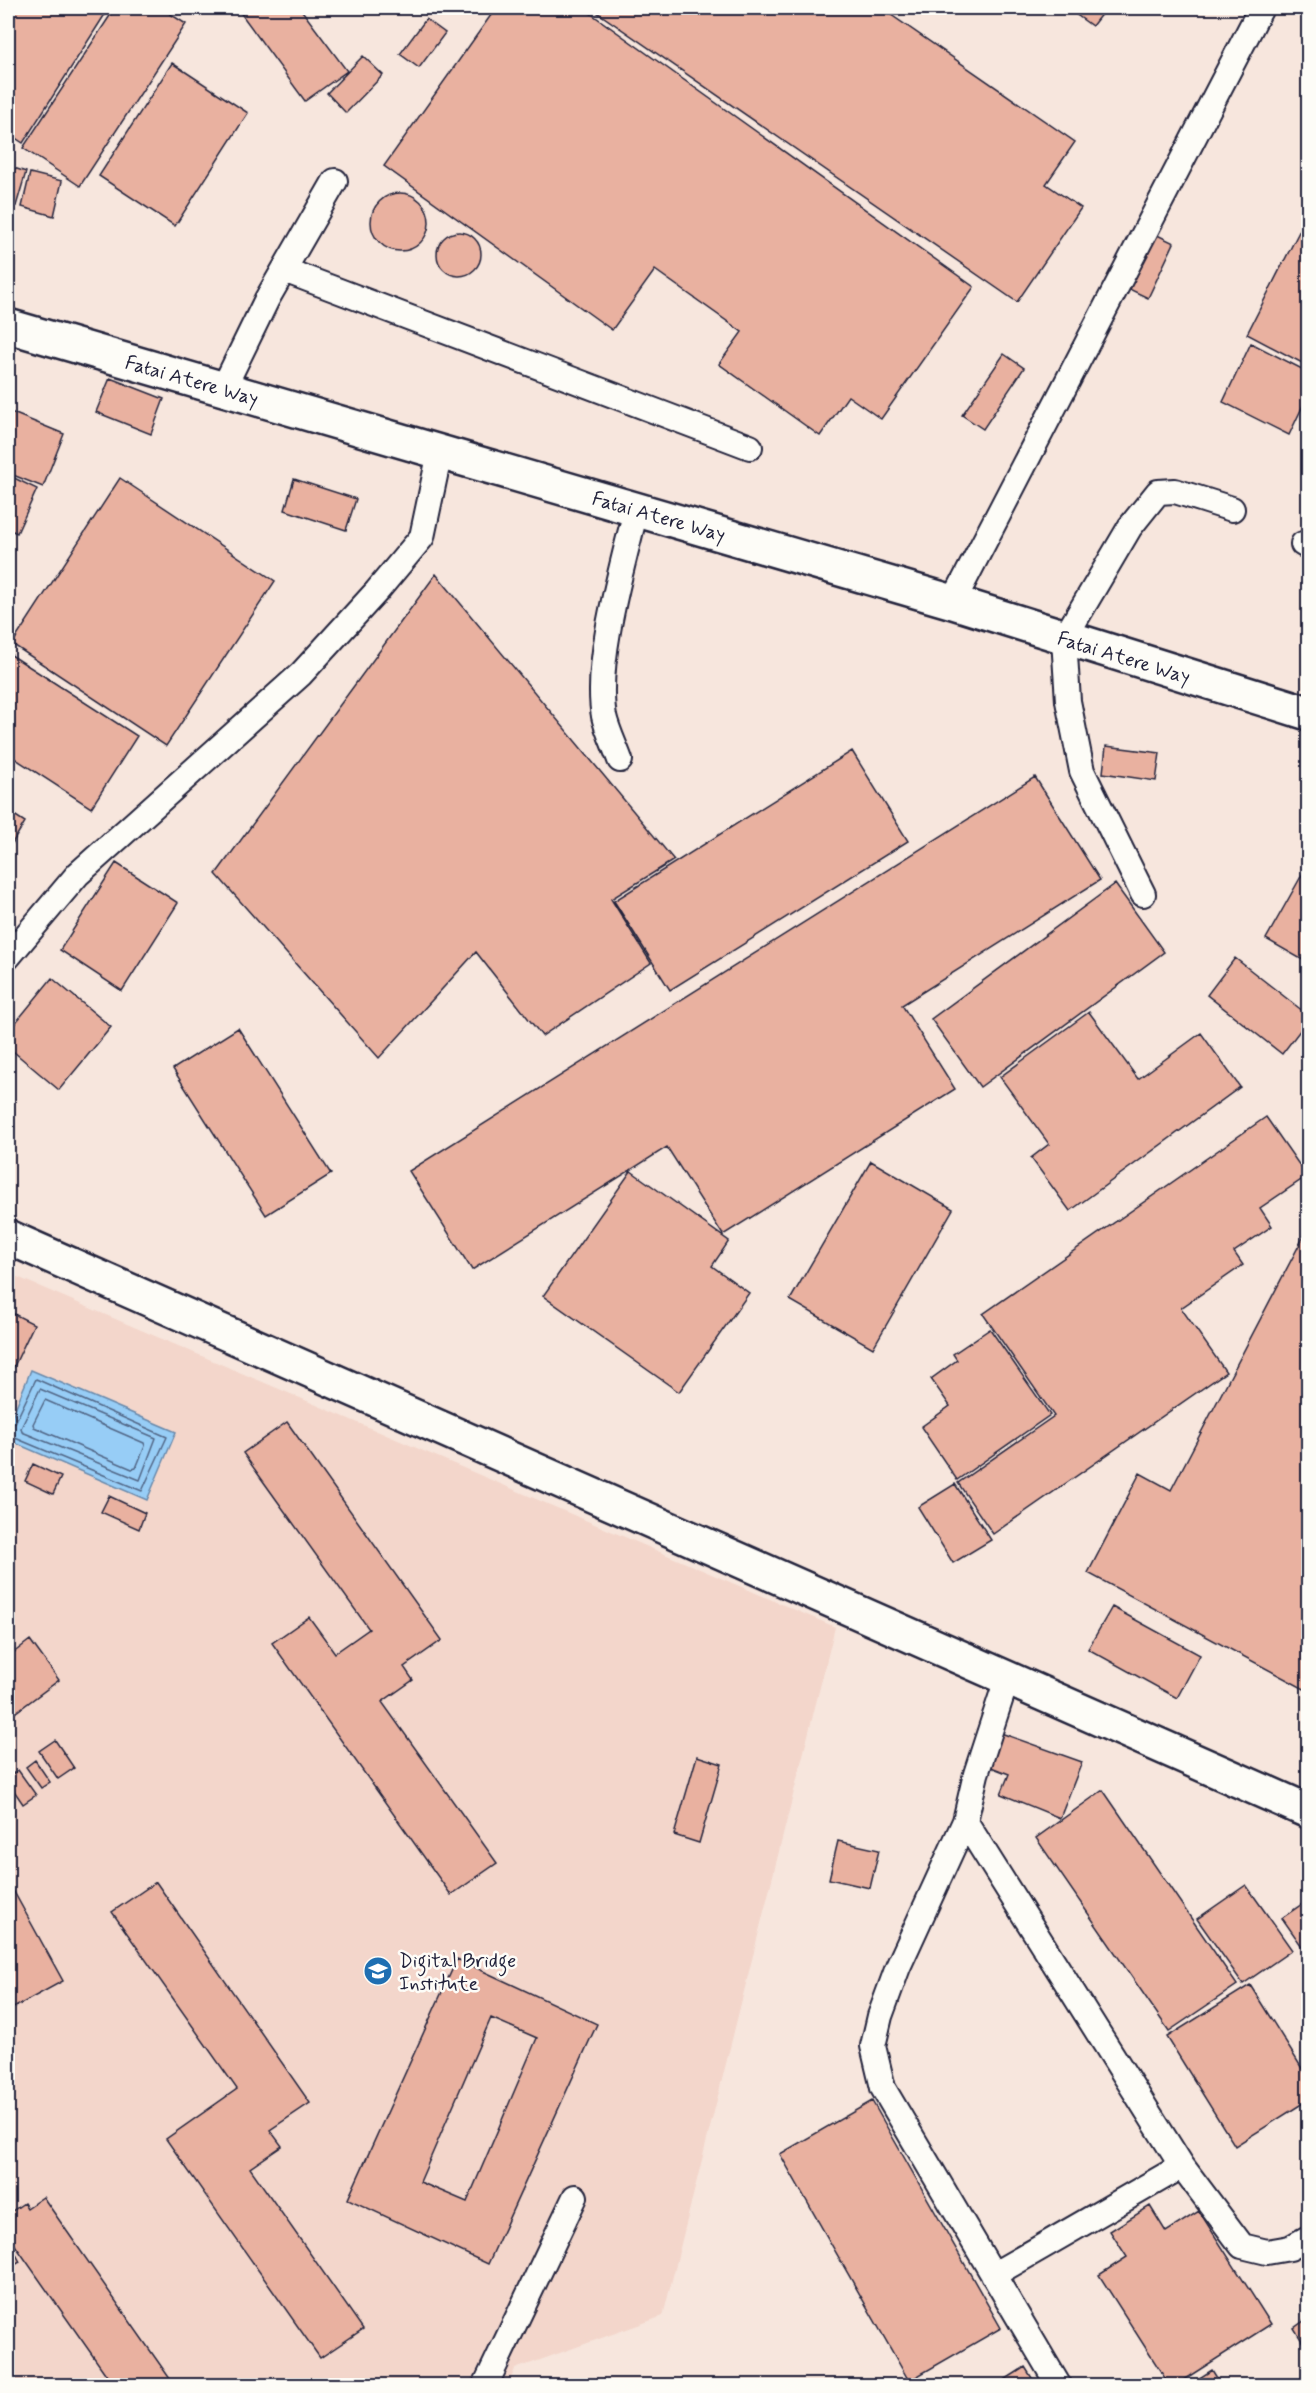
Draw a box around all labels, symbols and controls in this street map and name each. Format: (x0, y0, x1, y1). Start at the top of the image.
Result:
street label: Fatai Atere Way (122, 350, 261, 413)
street label: Fatai Atere Way (589, 486, 728, 549)
street label: Fatai Atere Way (1054, 625, 1193, 691)
place label: Digital Bridge Institute (399, 1948, 516, 1998)
school or university icon: Digital Bridge Institute (362, 1955, 394, 1987)

